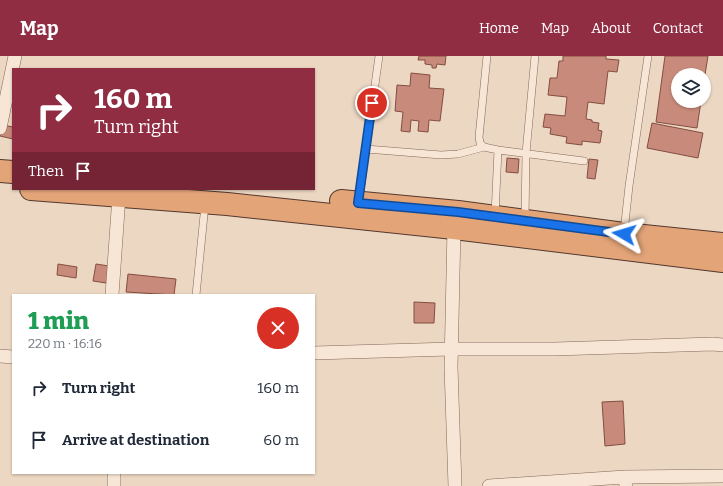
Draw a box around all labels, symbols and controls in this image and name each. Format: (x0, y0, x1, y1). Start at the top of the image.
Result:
text: Map (20, 17, 59, 40)
text: Home (479, 20, 519, 37)
text: Map (541, 20, 569, 37)
text: About (591, 20, 631, 37)
text: Contact (653, 20, 703, 37)
map controls (671, 68, 711, 108)
button: layers (671, 68, 711, 108)
text: 160 m (94, 82, 172, 115)
icon: right (28, 84, 80, 136)
pin (355, 86, 389, 120)
icon: arrive (361, 92, 383, 114)
text: Turn right (94, 116, 179, 138)
icon: arrive (72, 160, 94, 182)
text: Then (28, 162, 64, 180)
position arrow (603, 213, 645, 255)
text: 1 min (28, 307, 89, 335)
button: close (257, 307, 299, 349)
text: 220 m · 16:16 (28, 336, 102, 351)
icon: right (28, 377, 50, 399)
text: Turn right (62, 379, 135, 397)
text: 160 m (257, 379, 299, 397)
icon: arrive (28, 429, 50, 451)
text: Arrive at destination (62, 431, 209, 449)
text: 60 m (263, 431, 299, 449)

